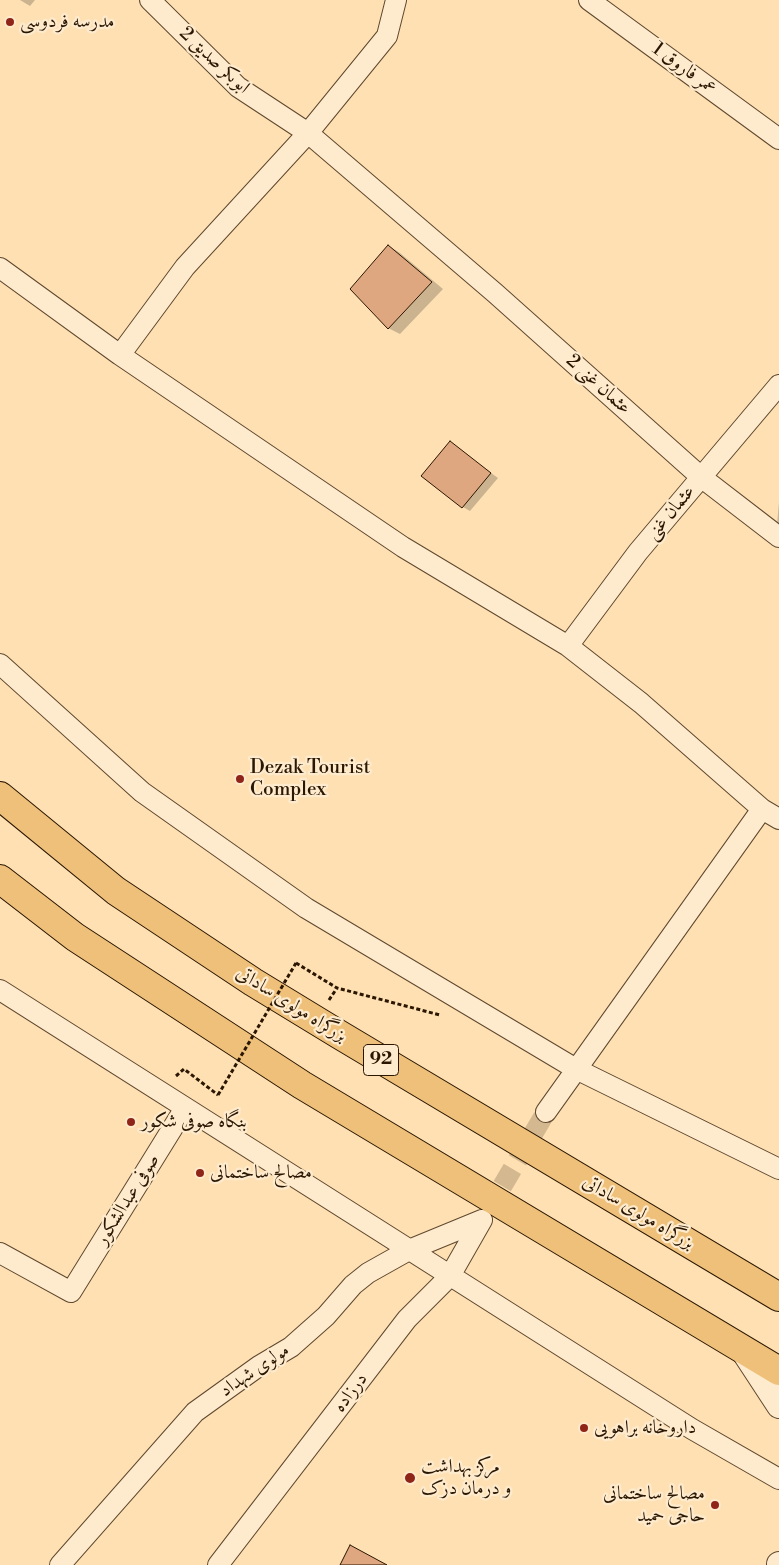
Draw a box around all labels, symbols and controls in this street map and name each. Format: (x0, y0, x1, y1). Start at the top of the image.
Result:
place label: مدرسه فردوسی (20, 11, 115, 33)
marker: مدرسه فردوسی (4, 16, 16, 28)
street label: ابوبکر صدیق 2 (174, 23, 254, 99)
street label: عمر فاروق 1 (647, 38, 721, 100)
street label: عثمان غنی 2 (561, 350, 635, 420)
street label: عثمان غنی (642, 481, 700, 545)
place label: Dezak Tourist Complex (250, 757, 370, 801)
marker: Dezak Tourist Complex (234, 773, 246, 785)
street label: بزرگراه مولوی ساداتی (231, 962, 351, 1048)
road number: 92 (364, 1044, 398, 1076)
place label: بنگاه صوفی شکور (141, 1111, 247, 1133)
marker: بنگاه صوفی شکور (125, 1116, 137, 1128)
street label: صوفی عبدالشکور (91, 1150, 165, 1250)
place label: مصالح ساختمانی (210, 1162, 312, 1184)
marker: مصالح ساختمانی (194, 1167, 206, 1179)
street label: بزرگراه مولوی ساداتی (578, 1171, 698, 1255)
street label: مولوی شهداد (216, 1339, 294, 1403)
street label: درزاده (329, 1369, 373, 1417)
place label: داروخانه براهویی (594, 1417, 696, 1439)
marker: داروخانه براهویی (578, 1422, 590, 1434)
place label: مرکز بهداشت و درمان دزک (421, 1456, 511, 1500)
marker: مرکز بهداشت و درمان دزک (403, 1471, 417, 1485)
place label: مصالح ساختمانی حاجی حمید (603, 1483, 705, 1527)
marker: مصالح ساختمانی حاجی حمید (709, 1499, 721, 1511)

